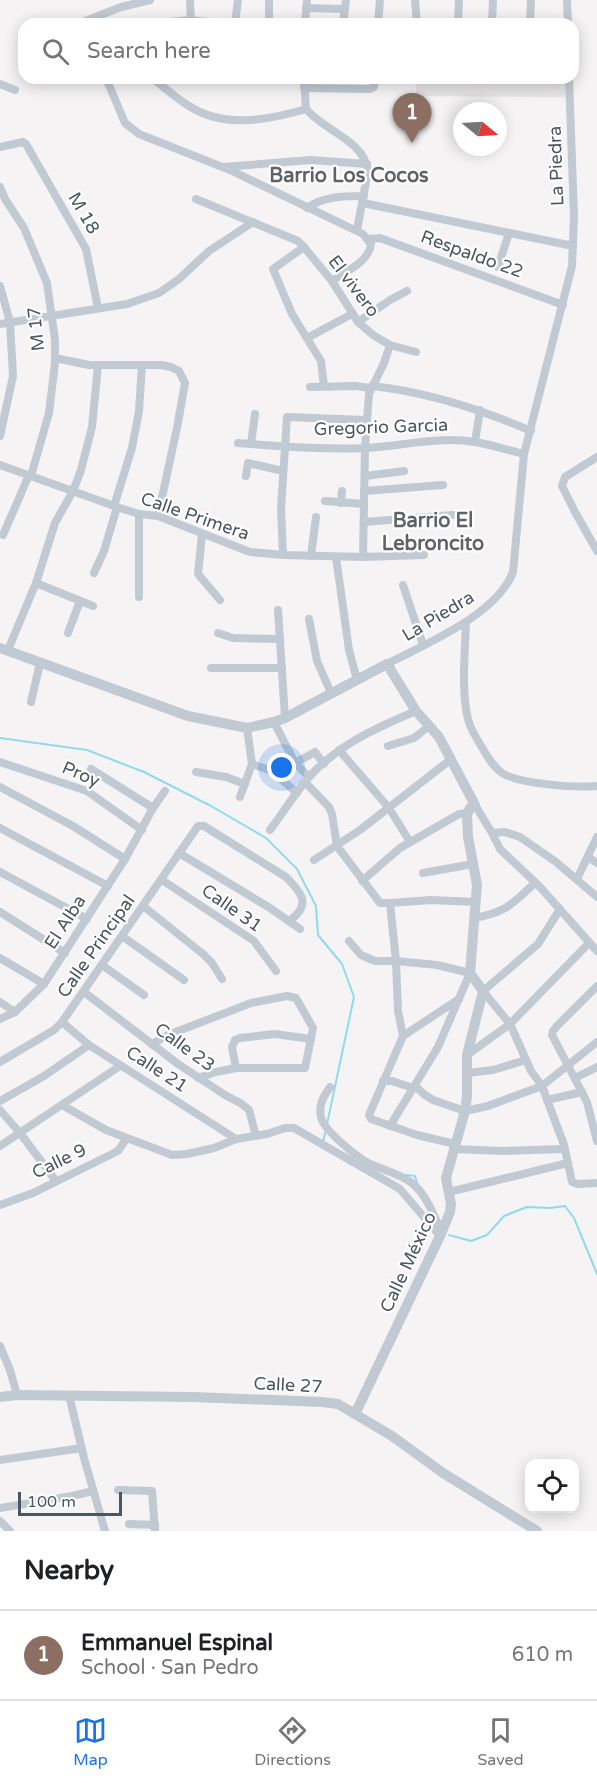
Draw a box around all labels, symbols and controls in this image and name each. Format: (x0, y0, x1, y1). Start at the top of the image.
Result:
search box (18, 18, 579, 84)
icon: search (39, 35, 72, 68)
text: Search here (87, 38, 211, 64)
pin: 1 (392, 94, 432, 143)
north arrow (453, 102, 507, 156)
street label: La Piedra (544, 126, 568, 206)
district label: Barrio Los Cocos (269, 164, 429, 188)
street label: M 18 (63, 188, 105, 238)
street label: Respaldo 22 (418, 225, 526, 283)
street label: El vivero (324, 251, 384, 321)
street label: M 17 (23, 306, 49, 352)
street label: Gregorio Garcia (314, 414, 448, 440)
street label: Calle Primera (138, 487, 252, 545)
district label: Barrio El Lebroncito (382, 509, 484, 556)
street label: La Piedra (398, 586, 478, 646)
your location (267, 753, 296, 782)
street label: Proy (59, 756, 104, 792)
street label: Calle 31 (197, 879, 267, 937)
street label: Calle Principal (52, 890, 140, 1002)
street label: El Alba (39, 891, 91, 953)
street label: Calle 23 (151, 1018, 219, 1076)
street label: Calle 21 (122, 1041, 192, 1097)
street label: Calle 9 (28, 1138, 90, 1184)
street label: Calle México (375, 1208, 441, 1316)
street label: Calle 27 (253, 1372, 323, 1398)
map controls (525, 1459, 579, 1513)
button: locate (525, 1459, 579, 1513)
scale bar (18, 1489, 122, 1516)
text: 100 m (27, 1492, 76, 1512)
text: Nearby (24, 1555, 114, 1586)
text: Emmanuel Espinal (81, 1630, 273, 1656)
text: 1 (37, 1643, 50, 1667)
text: 610 m (512, 1643, 573, 1667)
text: School · San Pedro (81, 1656, 259, 1680)
tab: Map (73, 1714, 108, 1770)
tab: Directions (254, 1714, 331, 1770)
tab: Saved (477, 1714, 524, 1770)

